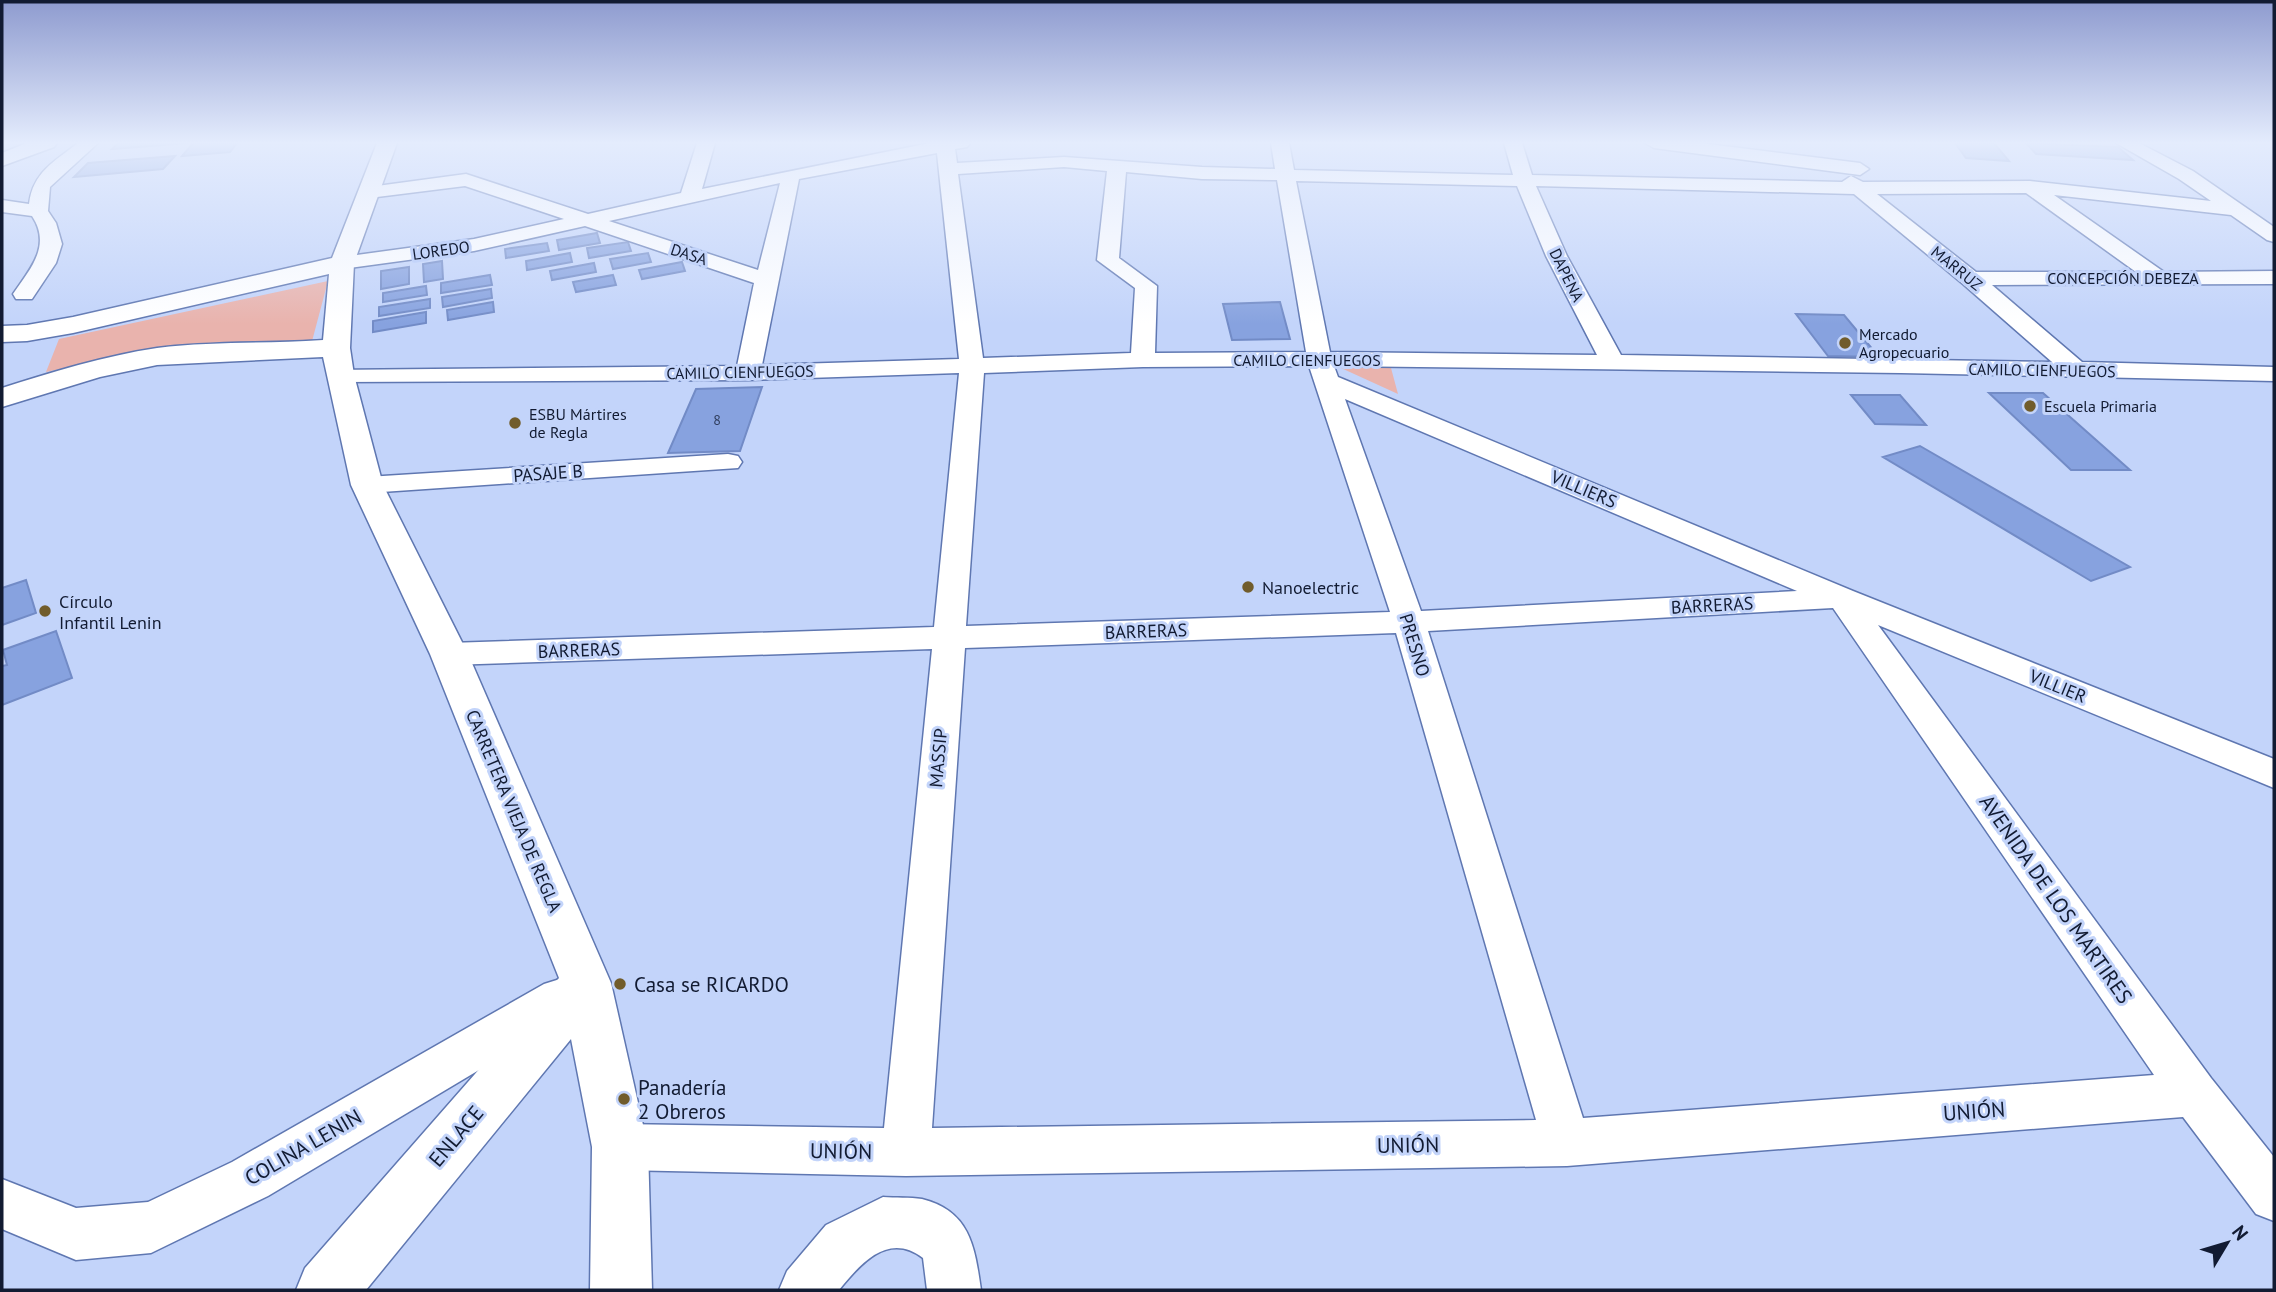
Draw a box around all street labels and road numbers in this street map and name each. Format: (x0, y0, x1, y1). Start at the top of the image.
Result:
street label: LOREDO (411, 236, 471, 264)
street label: DASA (668, 239, 710, 269)
street label: MARRUZ (1927, 241, 1987, 295)
street label: DAPENA (1546, 245, 1589, 306)
street label: CONCEPCIÓN DEBEZA (2047, 268, 2199, 288)
street label: CAMILO CIENFUEGOS (1233, 350, 1381, 370)
street label: CAMILO CIENFUEGOS (1968, 359, 2116, 381)
street label: CAMILO CIENFUEGOS (666, 361, 814, 383)
street label: PASAJE B (512, 459, 584, 487)
street label: VILLIERS (1547, 464, 1620, 513)
street label: BARRERAS (1670, 591, 1754, 619)
street label: PRESNO (1395, 611, 1435, 679)
street label: BARRERAS (1104, 618, 1188, 644)
street label: BARRERAS (537, 637, 621, 663)
street label: VILLIER (2025, 664, 2090, 708)
street label: CARRETERA VIEJA DE REGLA (461, 706, 567, 916)
street label: MASSIP (924, 728, 952, 788)
street label: AVENIDA DE LOS MARTIRES (1974, 789, 2138, 1009)
street label: UNIÓN (1942, 1095, 2006, 1127)
street label: ENLACE (423, 1100, 489, 1172)
street label: COLINA LENIN (240, 1103, 366, 1191)
street label: UNIÓN (1377, 1131, 1439, 1159)
street label: UNIÓN (810, 1137, 872, 1165)

